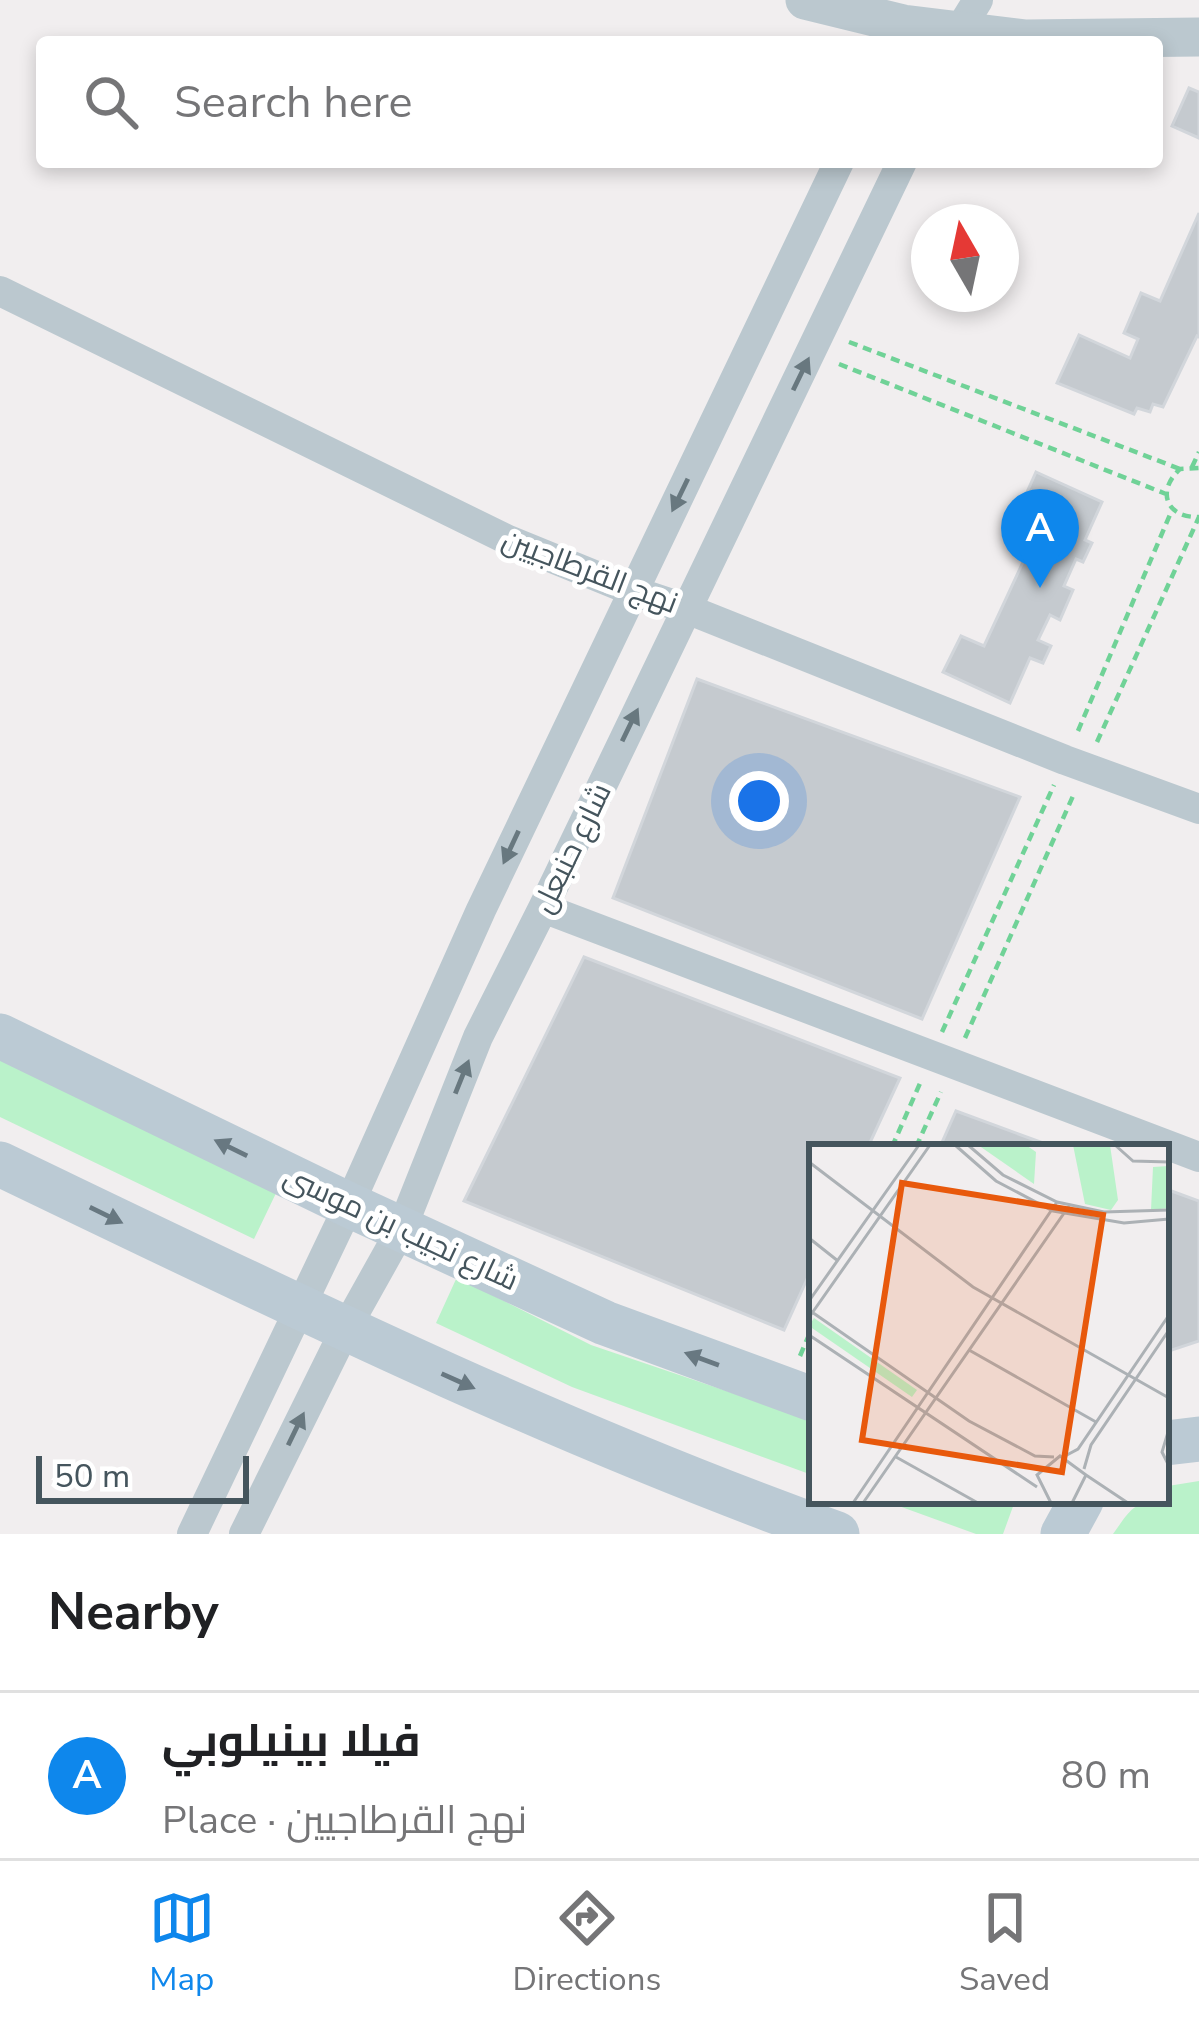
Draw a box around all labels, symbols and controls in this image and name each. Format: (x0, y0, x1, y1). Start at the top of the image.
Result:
search box (36, 36, 1163, 168)
icon: search (78, 69, 144, 135)
text: Search here (174, 72, 413, 133)
north arrow (911, 204, 1019, 312)
one-way arrow (791, 357, 811, 392)
one-way arrow (670, 478, 690, 513)
pin: A (1001, 489, 1079, 588)
street label: نهج القرطاجيين (496, 519, 684, 624)
one-way arrow (620, 708, 640, 742)
your location (729, 771, 789, 831)
street label: شارع حنبعل (523, 776, 622, 920)
one-way arrow (501, 829, 521, 864)
one-way arrow (453, 1058, 472, 1094)
one-way arrow (213, 1138, 248, 1158)
inset map (809, 1144, 1169, 1504)
street label: شارع نجيب بن موسى (277, 1156, 525, 1301)
one-way arrow (88, 1205, 123, 1225)
one-way arrow (684, 1348, 720, 1367)
one-way arrow (441, 1371, 476, 1391)
one-way arrow (286, 1411, 306, 1446)
scale bar (36, 1450, 249, 1503)
text: 50 m (54, 1454, 130, 1499)
text: Nearby (48, 1577, 219, 1647)
text: فيلا بينيلوبي (162, 1711, 421, 1772)
text: A (72, 1749, 102, 1802)
text: 80 m (1061, 1749, 1151, 1802)
text: Place · نهج القرطاجيين (162, 1794, 527, 1847)
tab: Map (149, 1885, 215, 2002)
tab: Directions (513, 1885, 661, 2002)
tab: Saved (959, 1885, 1050, 2002)

